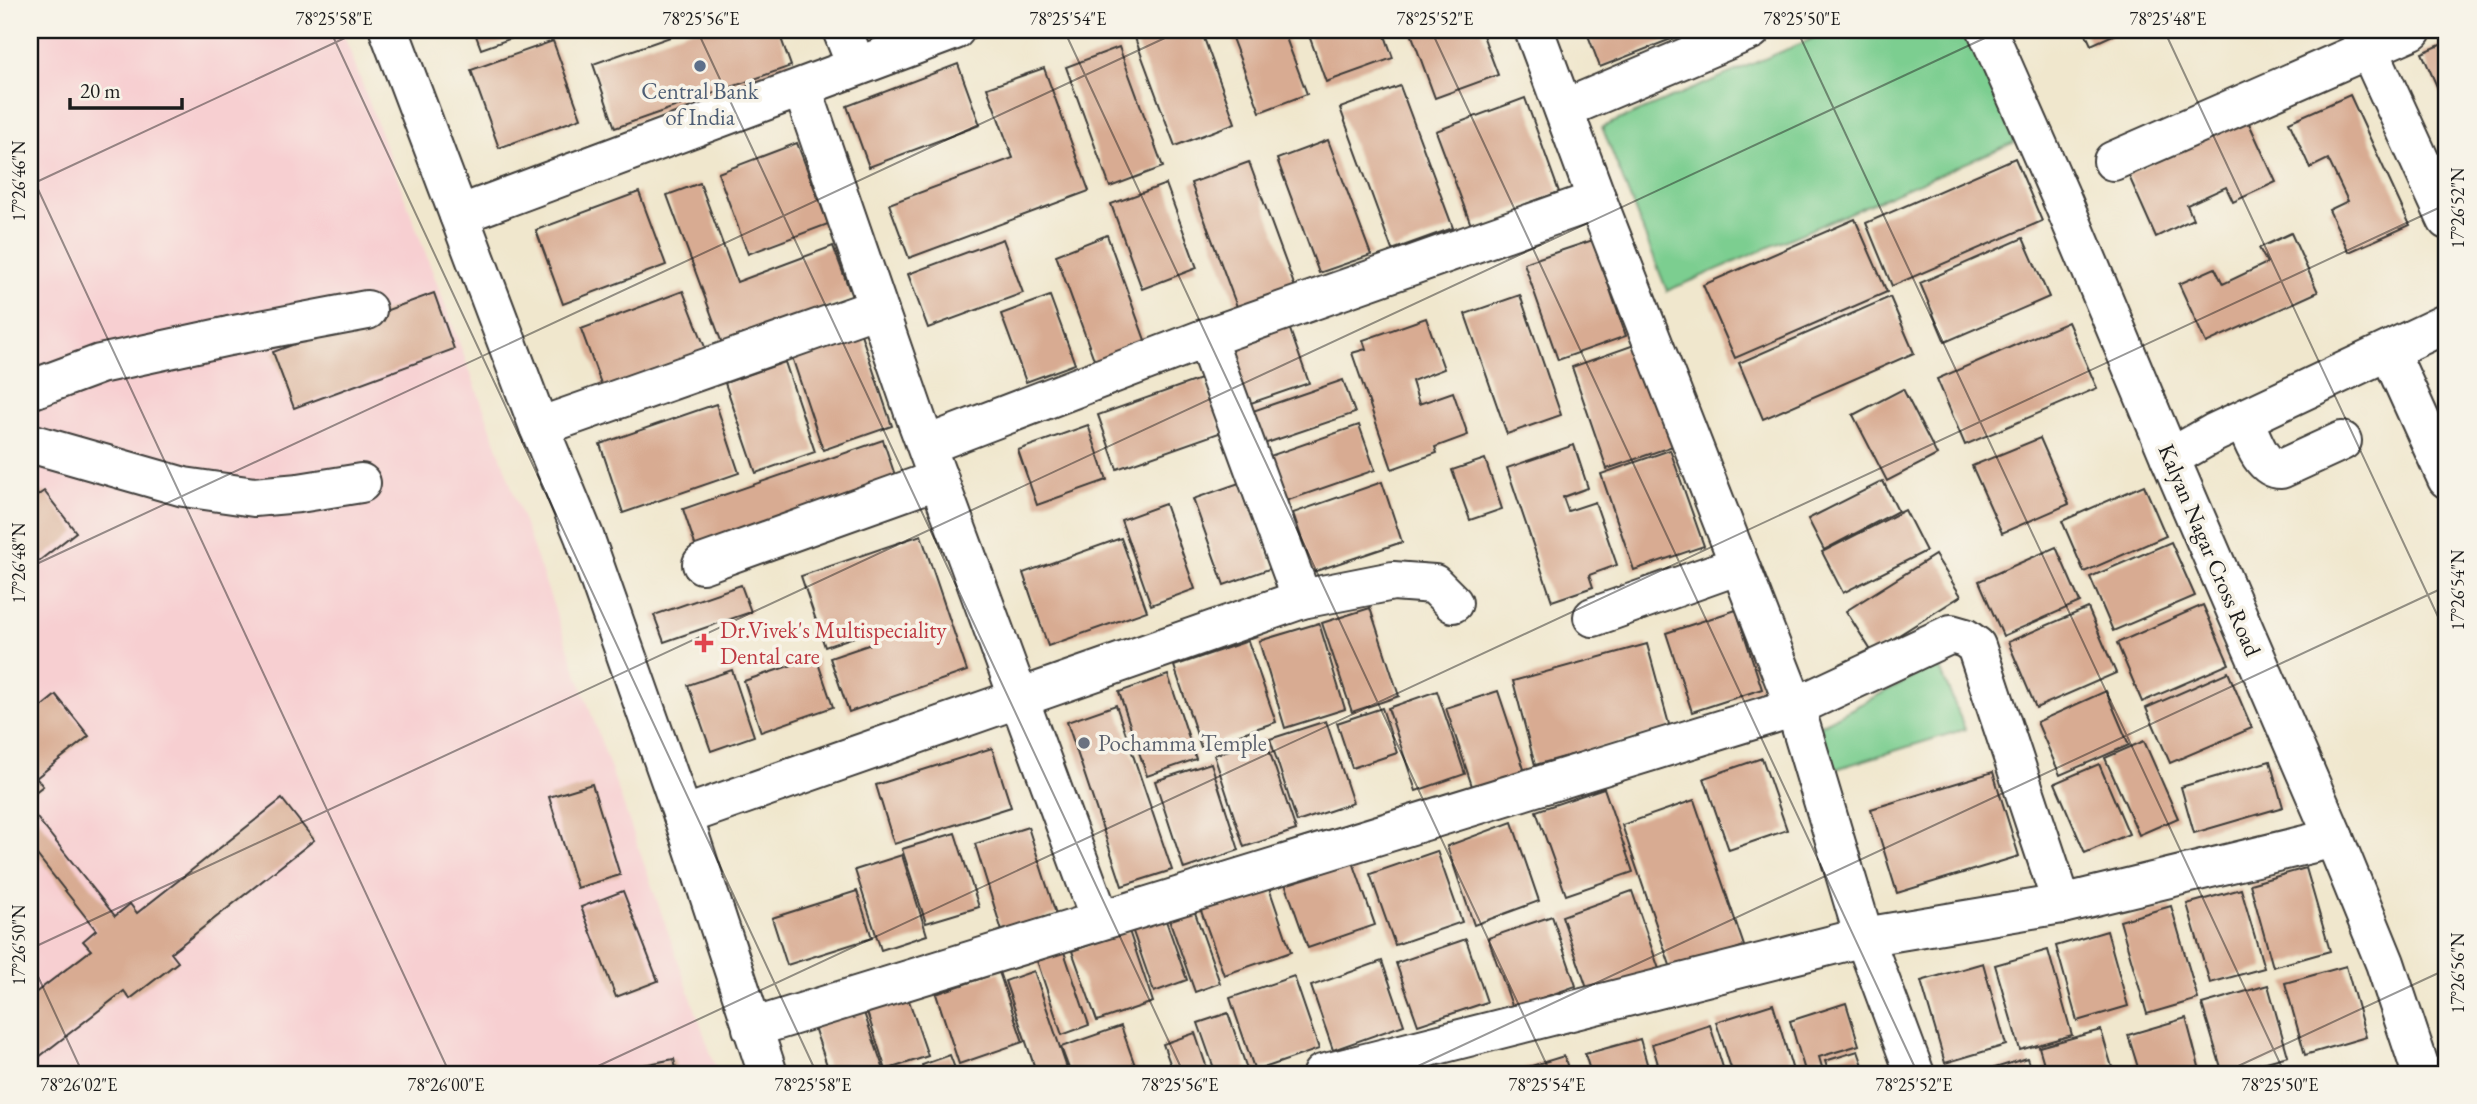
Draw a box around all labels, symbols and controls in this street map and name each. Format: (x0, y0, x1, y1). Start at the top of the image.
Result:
text: 78°25'58"E (296, 7, 372, 30)
text: 78°25'56"E (663, 7, 739, 30)
text: 78°25'54"E (1030, 7, 1106, 30)
text: 78°25'52"E (1397, 7, 1473, 30)
text: 78°25'50"E (1764, 7, 1840, 30)
text: 78°25'48"E (2130, 7, 2206, 30)
marker: Central Bank of India (692, 58, 708, 74)
scale bar (70, 66, 182, 110)
place label: Central Bank of India (641, 76, 760, 132)
text: 20 m (80, 77, 121, 104)
text: 17°26'46"N (7, 140, 30, 221)
text: 17°26'52"N (2446, 167, 2469, 248)
street label: Kalyan Nagar Cross Road (2152, 439, 2268, 661)
text: 17°26'48"N (7, 522, 30, 603)
text: 17°26'54"N (2446, 549, 2469, 630)
place label: Dr.Vivek's Multispeciality Dental care (720, 615, 947, 671)
marker: Dr.Vivek's Multispeciality Dental care (694, 633, 714, 653)
place label: Pochamma Temple (1098, 728, 1267, 758)
marker: Pochamma Temple (1076, 735, 1092, 751)
text: 17°26'50"N (7, 904, 30, 985)
text: 17°26'56"N (2446, 932, 2469, 1013)
text: 78°26'02"E (41, 1073, 117, 1096)
text: 78°26'00"E (408, 1073, 484, 1096)
text: 78°25'58"E (775, 1073, 851, 1096)
text: 78°25'56"E (1142, 1073, 1218, 1096)
text: 78°25'54"E (1509, 1073, 1585, 1096)
text: 78°25'52"E (1876, 1073, 1952, 1096)
text: 78°25'50"E (2242, 1073, 2318, 1096)

